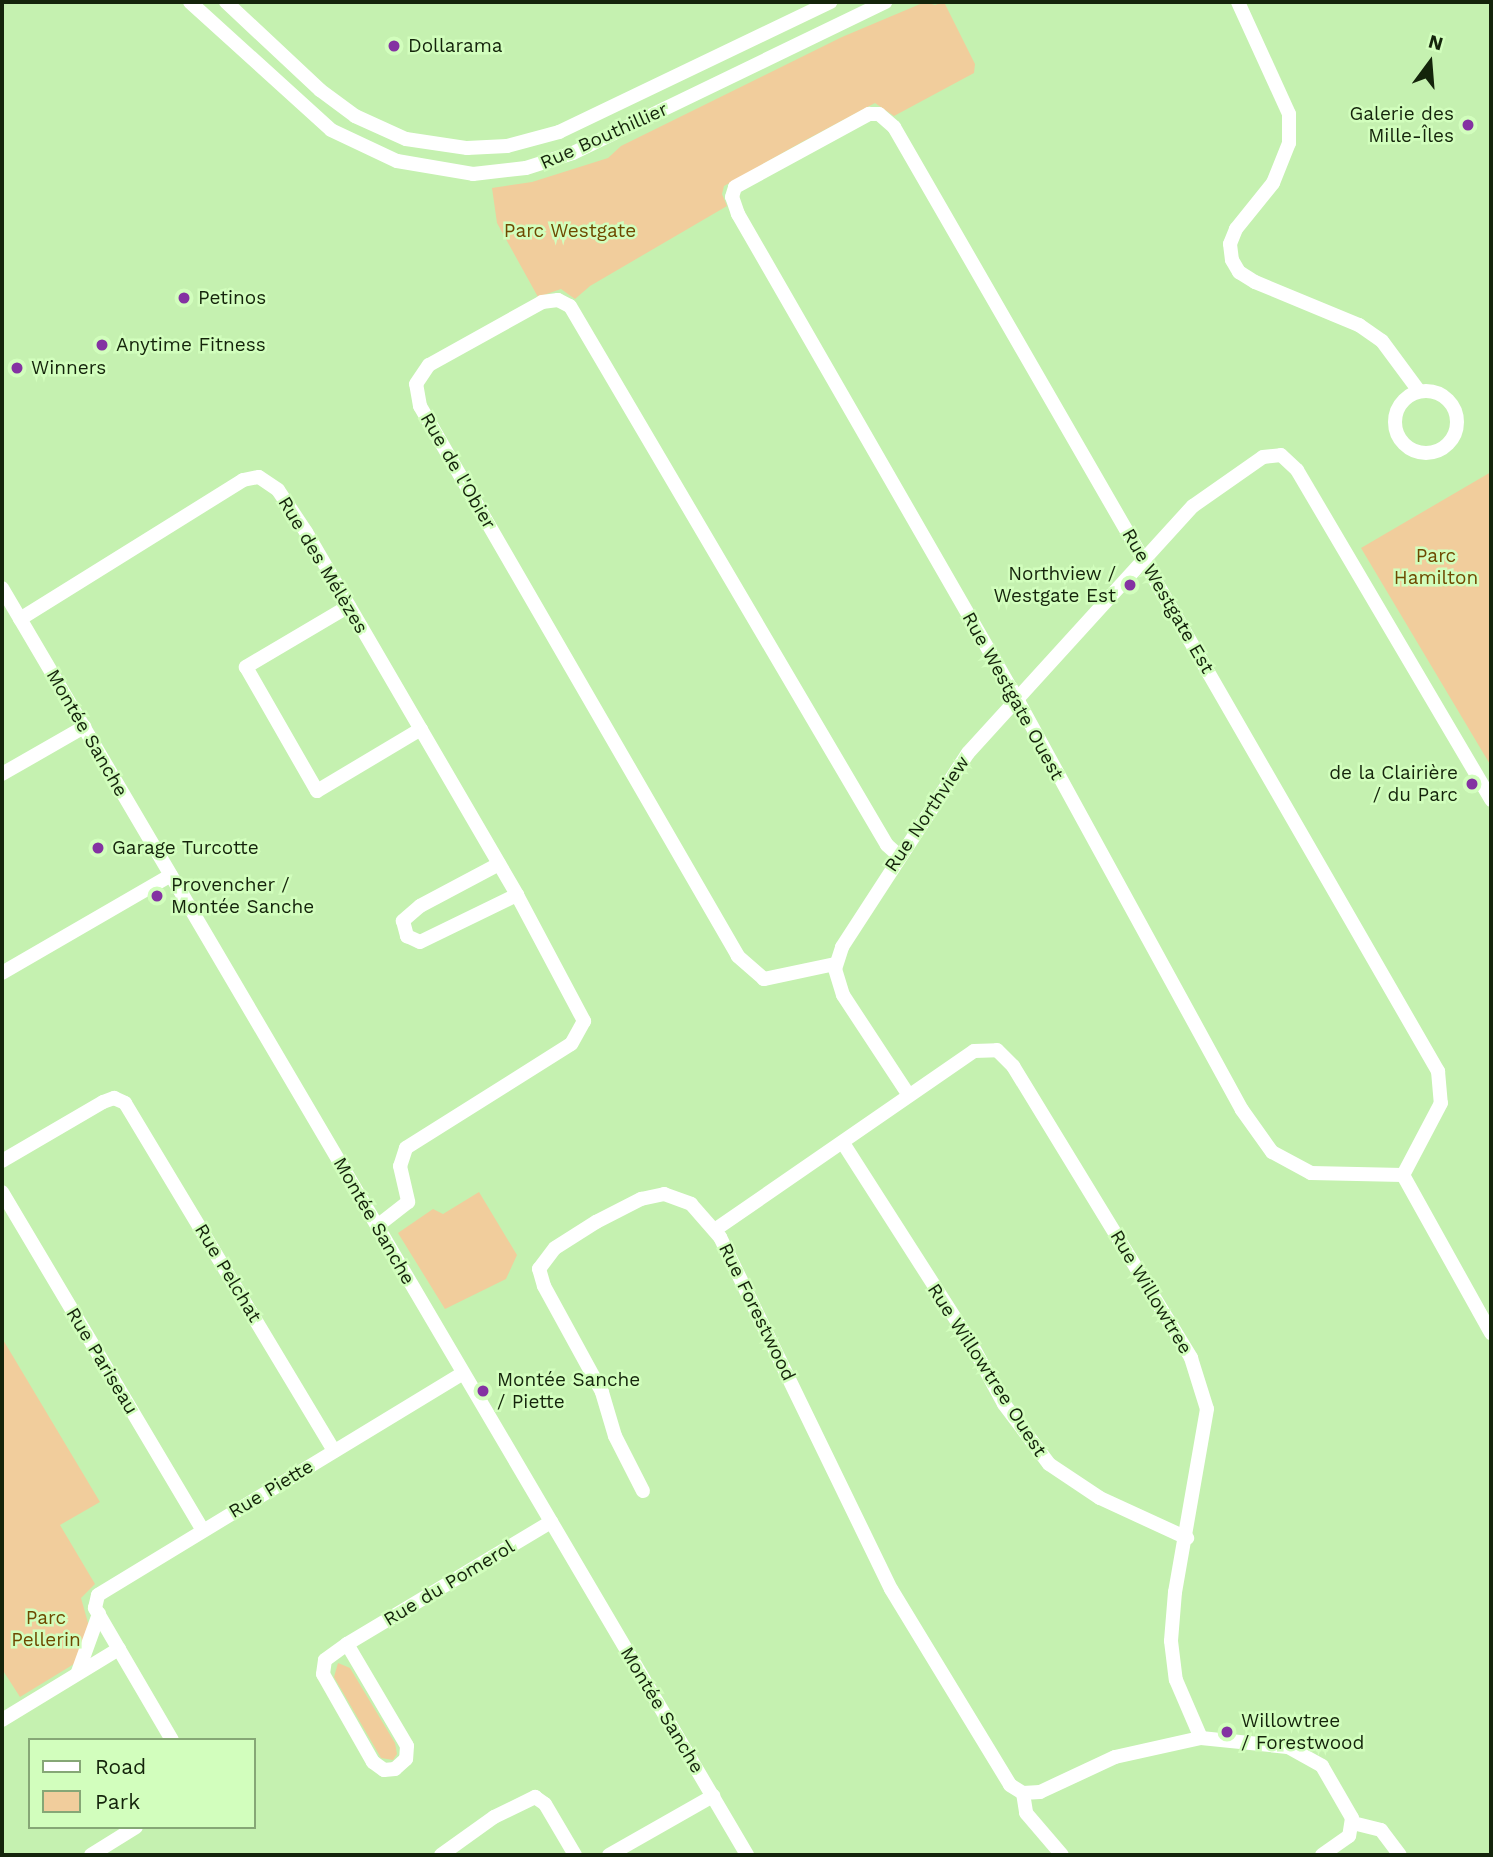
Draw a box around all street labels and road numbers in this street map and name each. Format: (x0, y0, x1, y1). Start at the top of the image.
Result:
street label: Rue Bouthillier (537, 98, 671, 174)
street label: Rue de l'Obier (415, 409, 501, 533)
street label: Rue des Mélèzes (273, 492, 373, 638)
street label: Rue Westgate Est (1117, 524, 1219, 678)
street label: Rue Westgate Ouest (957, 608, 1069, 784)
street label: Montée Sanche (41, 665, 133, 801)
street label: Rue Northview (880, 752, 974, 876)
street label: Montée Sanche (328, 1153, 420, 1289)
street label: Rue Pelchat (190, 1220, 266, 1326)
street label: Rue Willowtree (1105, 1226, 1197, 1358)
street label: Rue Forestwood (714, 1239, 800, 1385)
street label: Rue Willowtree Ouest (922, 1279, 1052, 1461)
street label: Rue Pariseau (61, 1304, 143, 1418)
street label: Rue Piette (225, 1455, 317, 1523)
street label: Rue du Pomerol (380, 1535, 518, 1631)
street label: Montée Sanche (615, 1643, 709, 1777)

